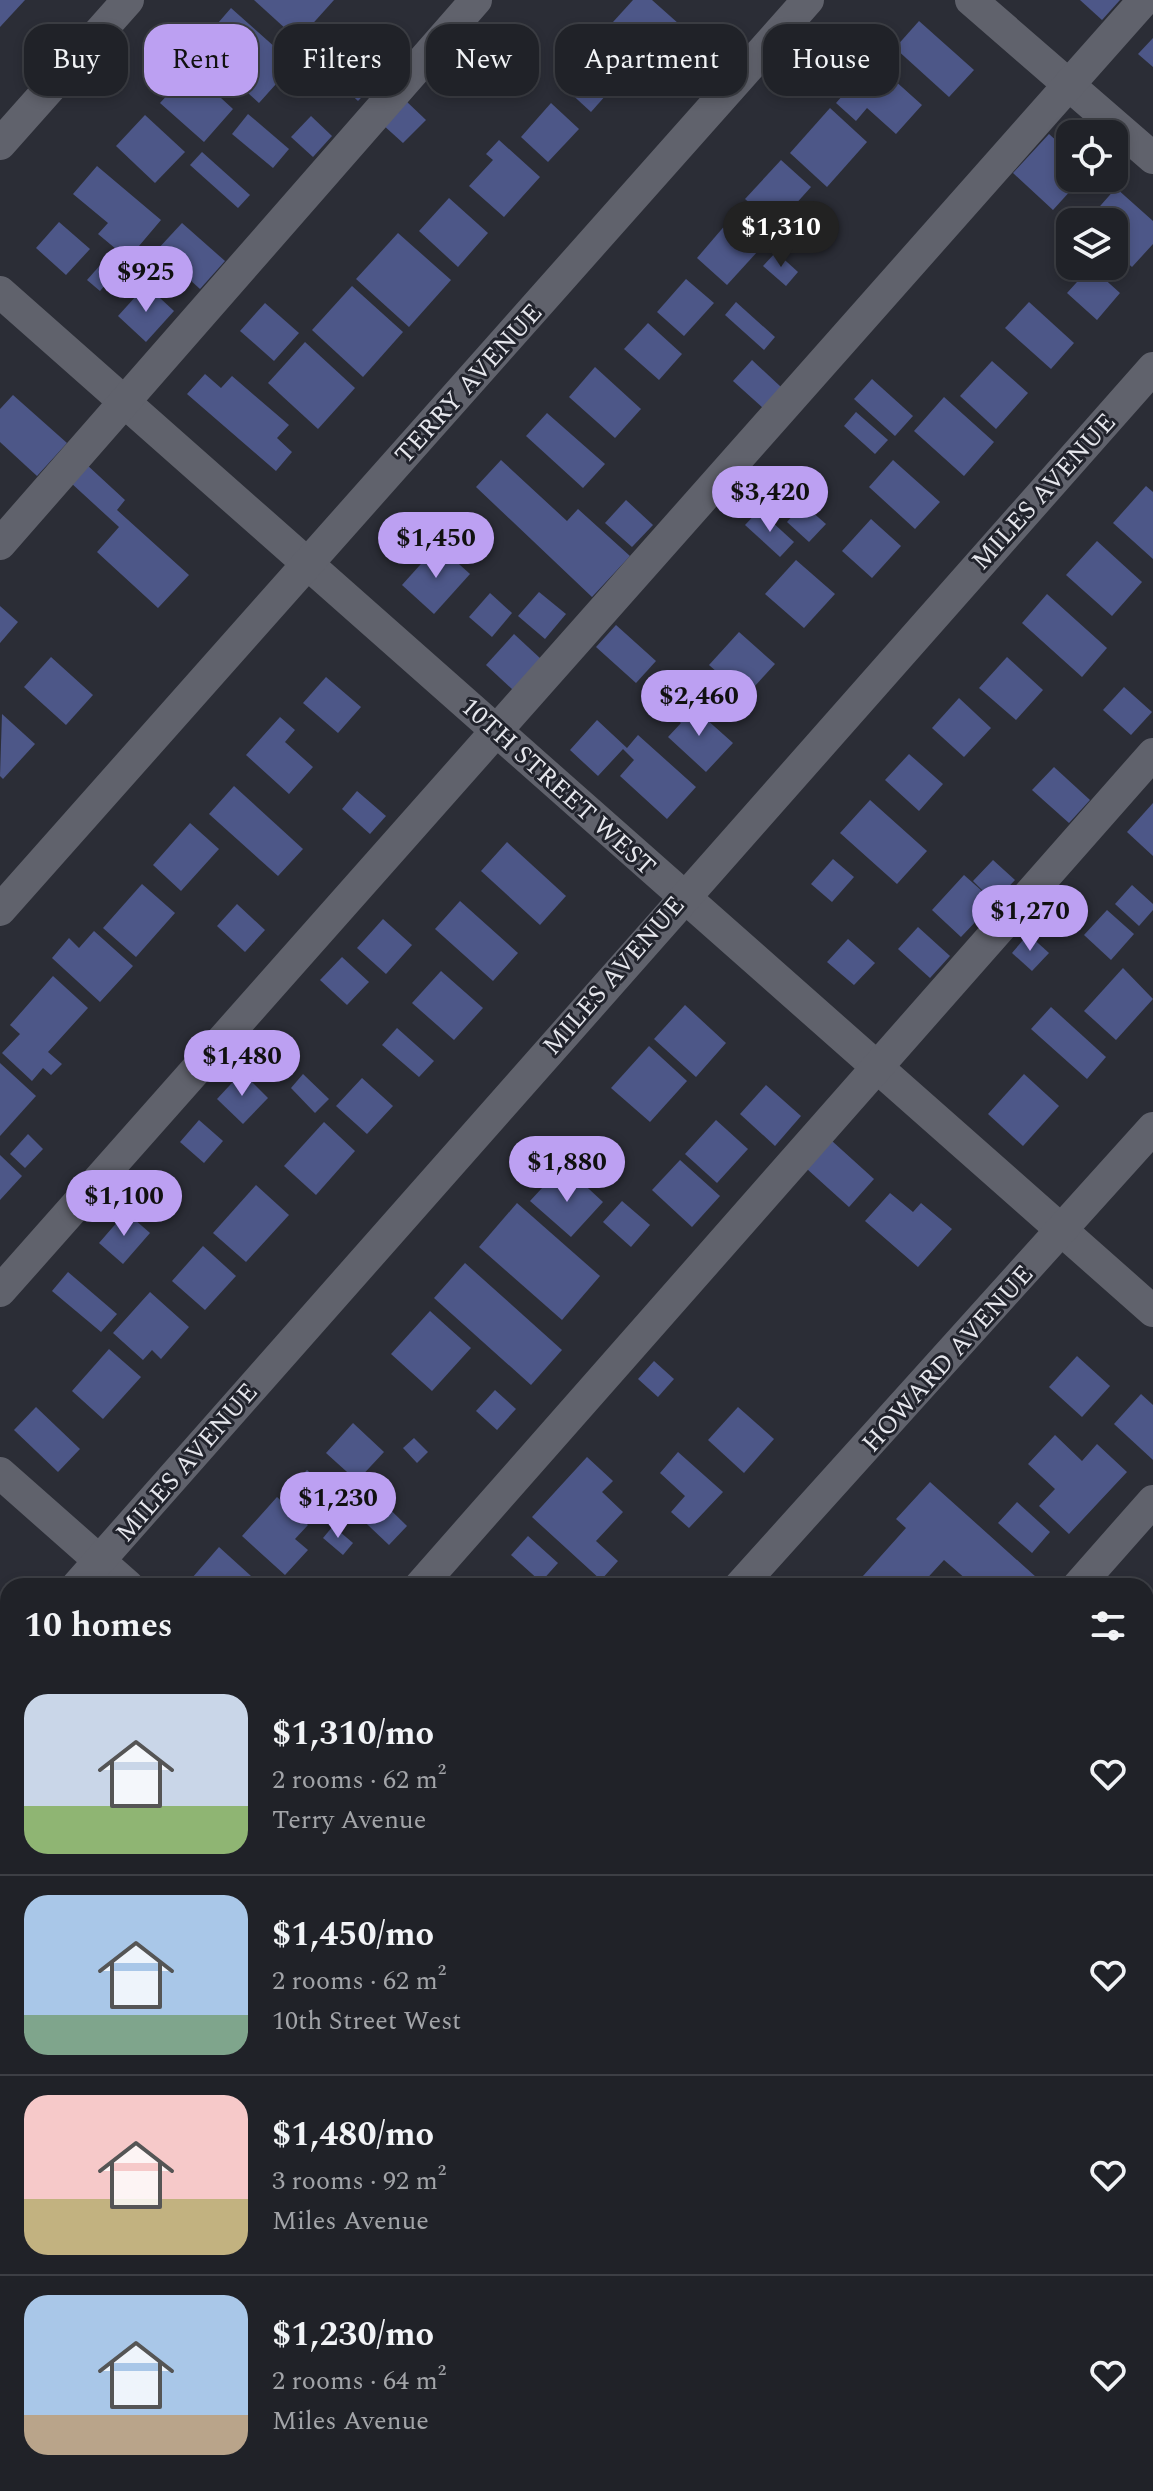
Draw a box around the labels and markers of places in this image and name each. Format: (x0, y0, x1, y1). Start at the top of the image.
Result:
pin: $1,310 (716, 201, 846, 269)
pin: $925 (99, 246, 193, 314)
pin: $3,420 (705, 466, 835, 534)
pin: $1,450 (371, 512, 501, 580)
pin: $2,460 (634, 670, 764, 738)
pin: $1,270 (965, 885, 1095, 953)
pin: $1,480 (177, 1030, 307, 1098)
pin: $1,880 (502, 1136, 632, 1204)
pin: $1,100 (59, 1170, 189, 1238)
pin: $1,230 (273, 1472, 403, 1540)

